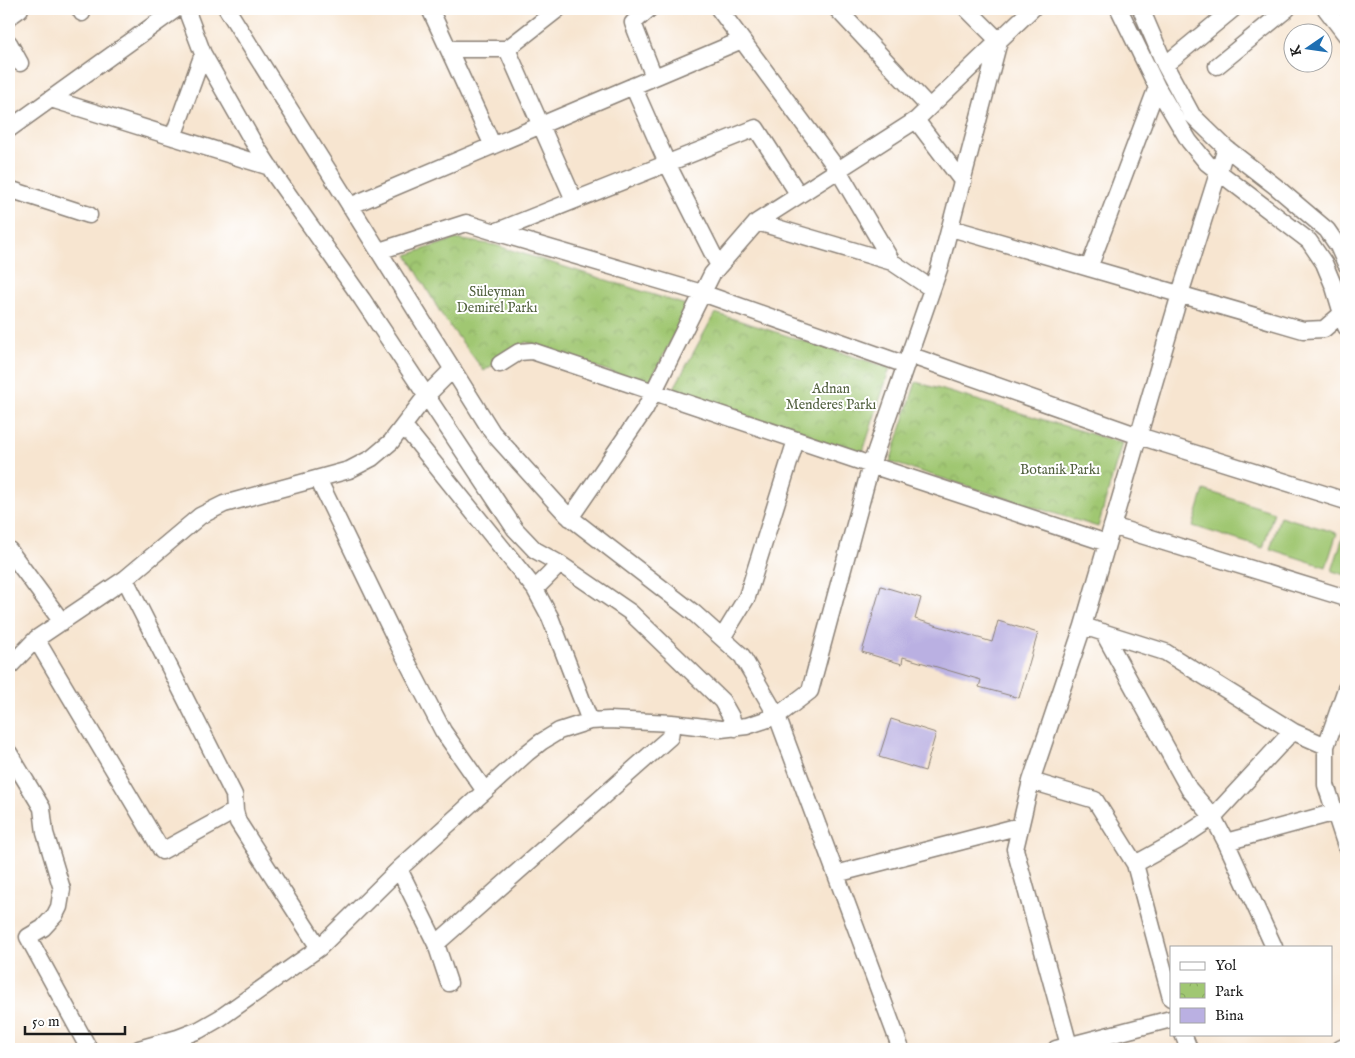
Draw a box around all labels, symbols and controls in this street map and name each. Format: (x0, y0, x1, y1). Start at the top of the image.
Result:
north arrow (1282, 22, 1332, 72)
text: K (1286, 43, 1306, 58)
park label: Süleyman Demirel Parkı (456, 283, 538, 317)
park label: Adnan Menderes Parkı (786, 380, 877, 414)
park label: Botanik Parkı (1020, 461, 1100, 479)
legend (1170, 946, 1332, 1036)
text: Yol (1215, 956, 1237, 975)
text: Park (1215, 982, 1245, 1001)
scale bar (25, 1003, 125, 1035)
text: Bina (1215, 1006, 1244, 1025)
text: 50 m (32, 1012, 60, 1031)

